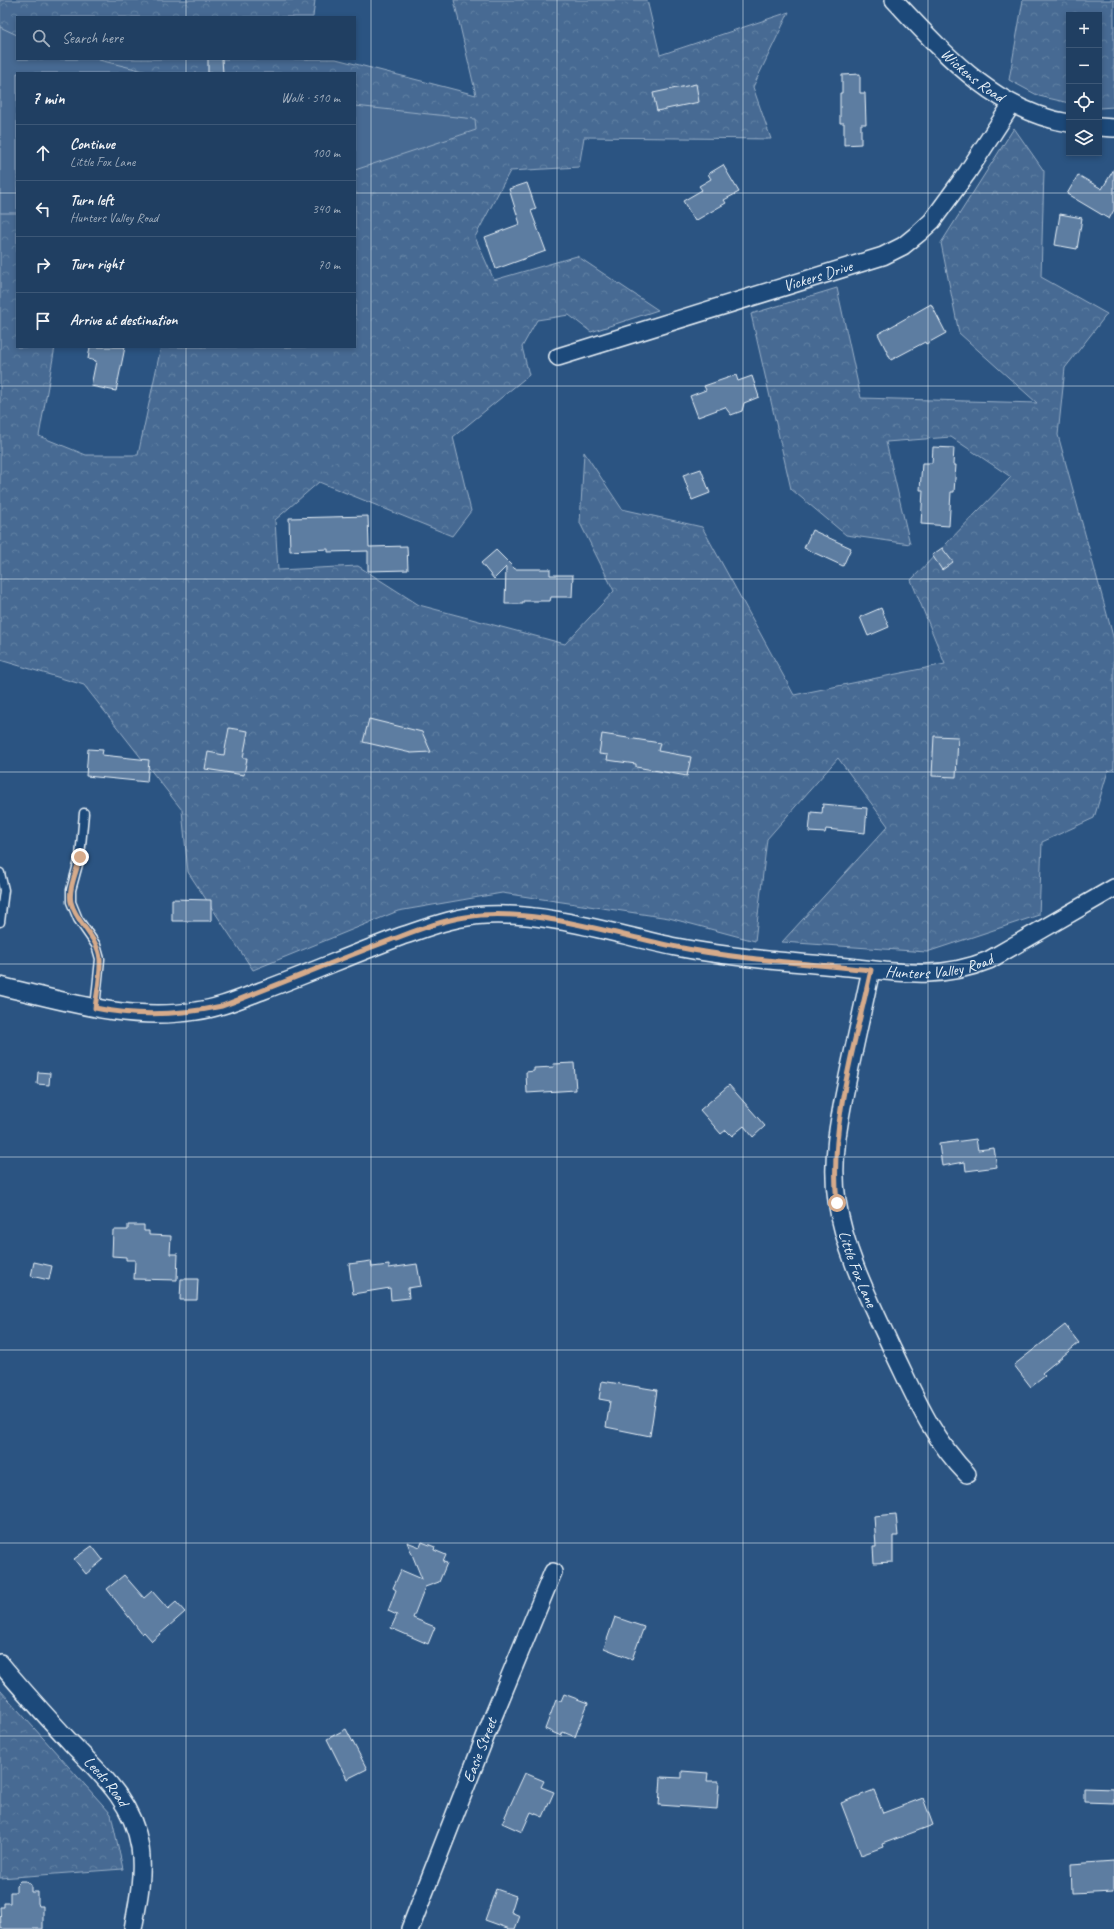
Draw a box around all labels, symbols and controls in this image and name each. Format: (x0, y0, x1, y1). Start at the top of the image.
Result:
map controls (1066, 12, 1102, 156)
button: + (1066, 12, 1102, 48)
search box (16, 16, 356, 60)
icon: search (30, 27, 52, 49)
text: Search here (62, 29, 123, 48)
street label: Wickens Road (936, 44, 1010, 108)
button: − (1066, 48, 1102, 84)
button: locate (1066, 84, 1102, 120)
text: 7 min (32, 88, 65, 109)
text: Walk · 510 m (281, 90, 340, 106)
button: layers (1066, 120, 1102, 156)
text: Continue (70, 135, 115, 154)
icon: ahead (32, 142, 54, 164)
text: 100 m (312, 145, 340, 161)
text: Little Fox Lane (70, 154, 135, 170)
text: Turn left (70, 191, 113, 210)
icon: left (32, 198, 54, 220)
text: 340 m (312, 201, 340, 217)
text: Hunters Valley Road (70, 210, 158, 226)
icon: right (32, 254, 54, 276)
text: Turn right (70, 255, 123, 274)
street label: Vickers Drive (781, 256, 856, 296)
text: 70 m (318, 257, 340, 273)
icon: arrive (32, 310, 54, 332)
text: Arrive at destination (70, 311, 177, 330)
route end (71, 848, 89, 866)
street label: Hunters Valley Road (885, 948, 999, 983)
route start (828, 1194, 846, 1212)
street label: Little Fox Lane (834, 1229, 882, 1312)
street label: Easie Street (458, 1714, 502, 1785)
street label: Leeds Road (79, 1752, 134, 1812)

